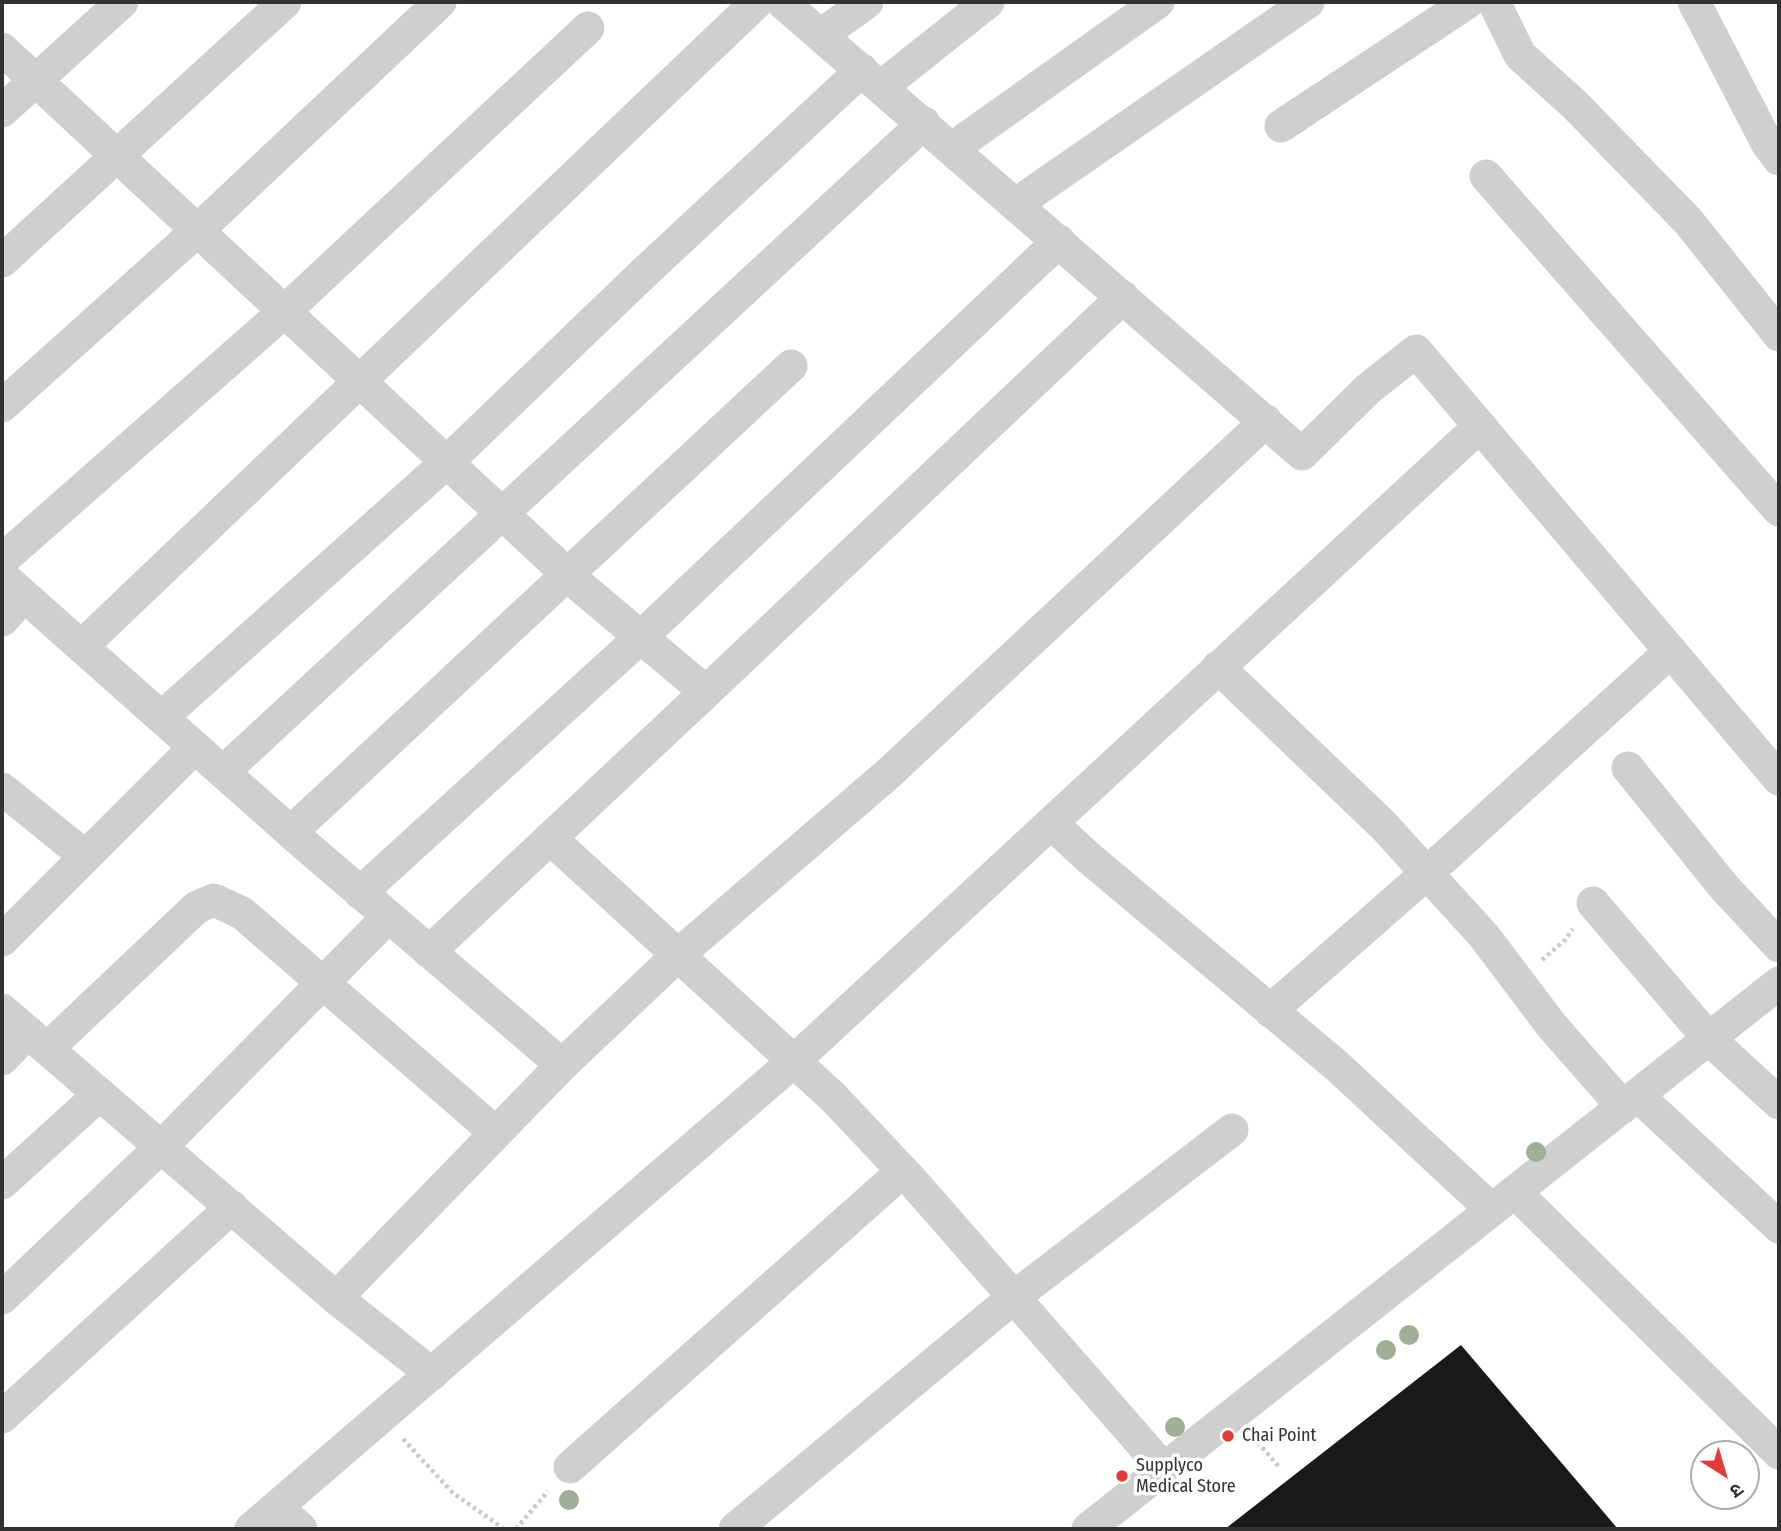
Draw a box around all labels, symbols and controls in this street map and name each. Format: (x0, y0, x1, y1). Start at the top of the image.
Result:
place label: Chai Point (1242, 1425, 1316, 1447)
marker: Chai Point (1220, 1428, 1236, 1444)
north arrow (1690, 1440, 1760, 1510)
place label: Supplyco Medical Store (1136, 1455, 1236, 1498)
marker: Supplyco Medical Store (1114, 1468, 1130, 1484)
text: उ (1725, 1478, 1748, 1503)

